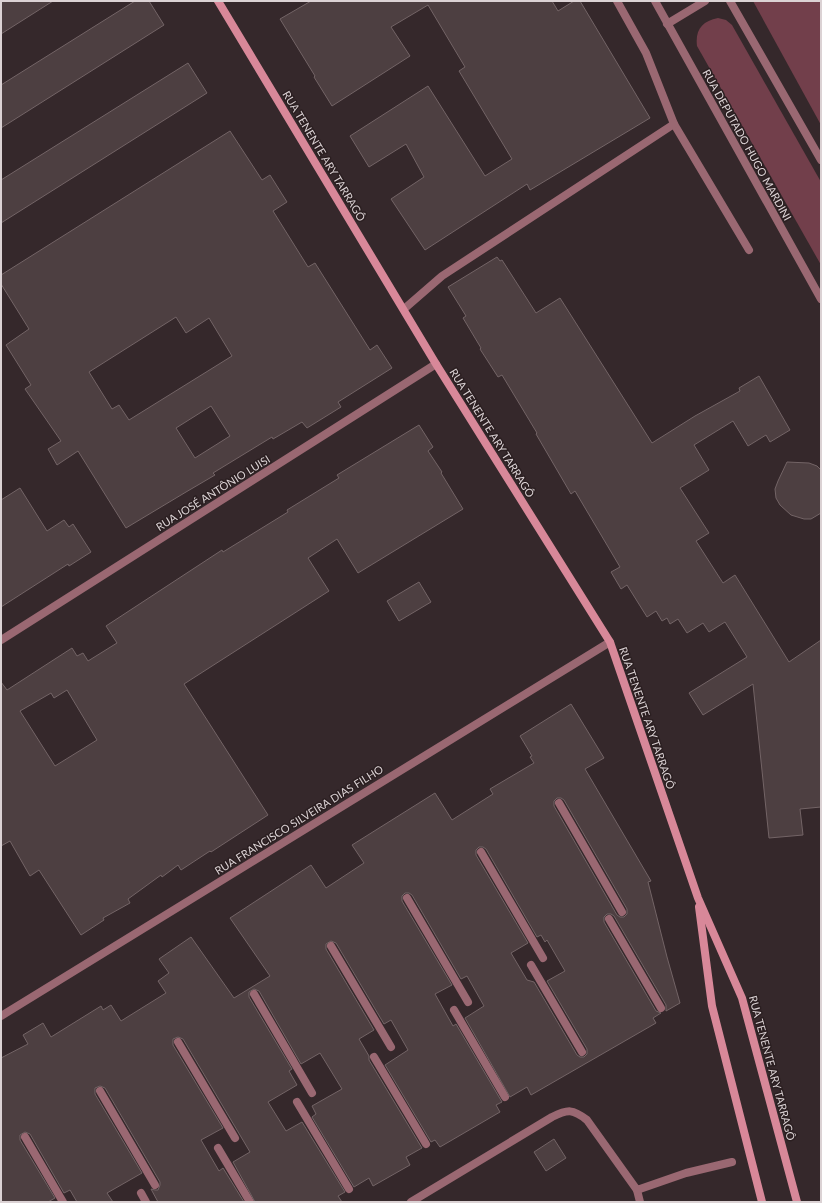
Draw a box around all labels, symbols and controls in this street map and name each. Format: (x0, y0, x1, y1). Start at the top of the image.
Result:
street label: RUA DEPUTADO HUGO MARDINI (700, 67, 795, 223)
street label: RUA TENENTE ARY TARRAGÔ (280, 88, 369, 223)
street label: RUA TENENTE ARY TARRAGÔ (447, 366, 538, 500)
street label: RUA JOSÉ ANTÔNIO LUISI (153, 452, 272, 533)
street label: RUA TENENTE ARY TARRAGÔ (617, 645, 678, 791)
street label: RUA FRANCISCO SILVEIRA DIAS FILHO (212, 762, 385, 877)
street label: RUA TENENTE ARY TARRAGÔ (747, 994, 798, 1142)

